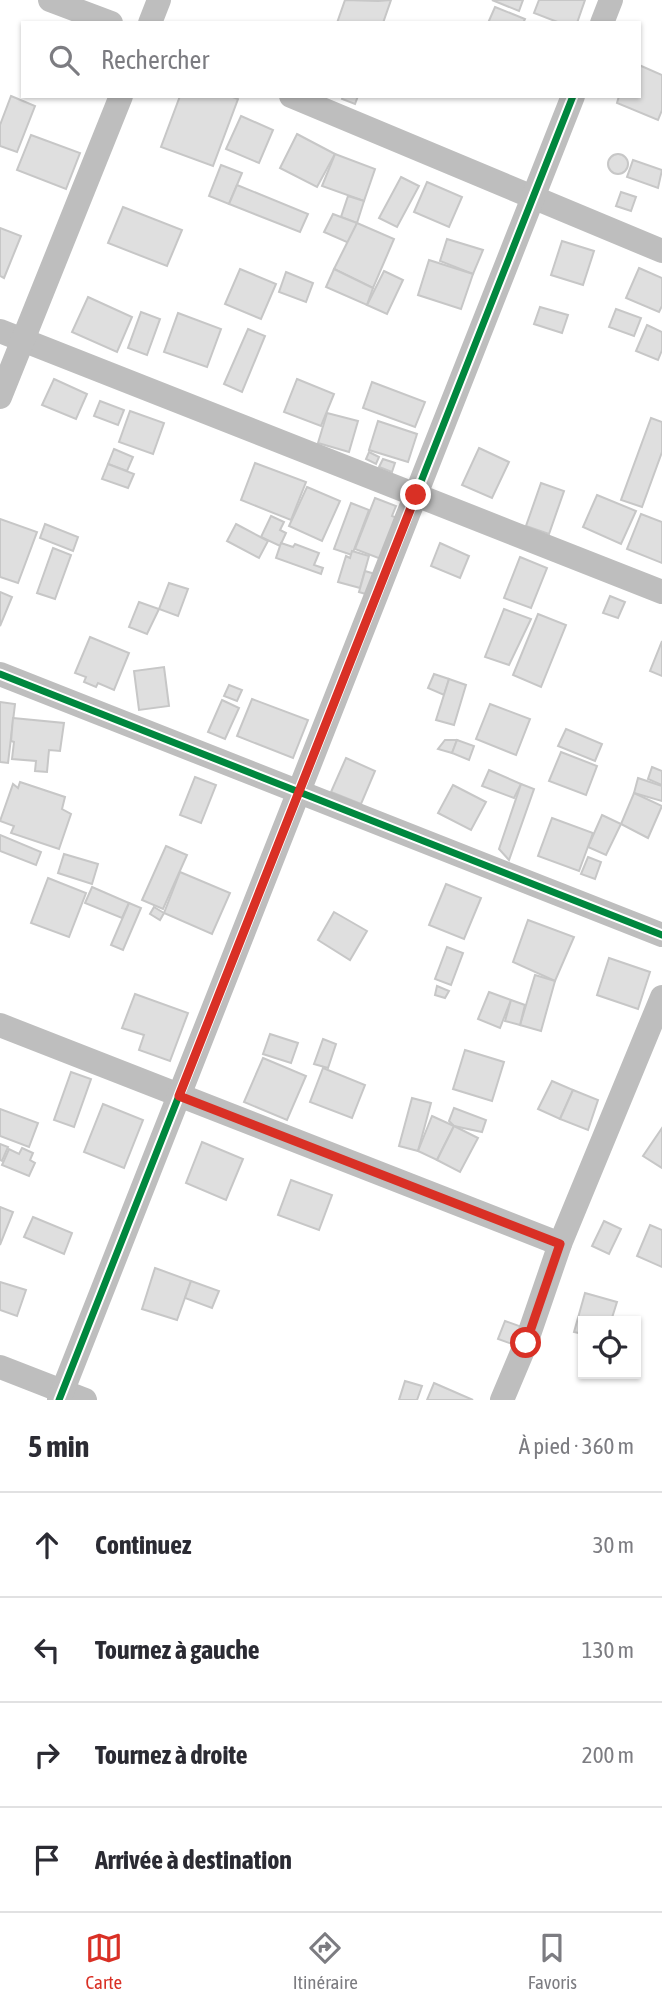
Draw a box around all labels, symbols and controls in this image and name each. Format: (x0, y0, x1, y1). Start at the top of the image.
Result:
search box (21, 21, 641, 98)
icon: search (45, 41, 83, 79)
text: Rechercher (101, 45, 209, 75)
route end (400, 479, 431, 510)
map controls (578, 1316, 641, 1379)
button: locate (578, 1316, 641, 1379)
route start (510, 1327, 541, 1358)
text: 5 min (28, 1429, 89, 1463)
text: À pied · 360 m (519, 1433, 634, 1459)
icon: ahead (28, 1526, 66, 1564)
text: Continuez (95, 1530, 191, 1560)
text: 30 m (593, 1532, 634, 1558)
icon: left (28, 1631, 66, 1669)
text: Tournez à gauche (95, 1635, 260, 1665)
text: 130 m (582, 1637, 634, 1663)
icon: right (28, 1736, 66, 1774)
text: Tournez à droite (95, 1740, 248, 1770)
text: 200 m (582, 1742, 634, 1768)
icon: arrive (28, 1841, 66, 1879)
text: Arrivée à destination (95, 1845, 292, 1875)
tab: Carte (85, 1929, 123, 1993)
tab: Itinéraire (293, 1929, 358, 1993)
tab: Favoris (528, 1929, 577, 1993)

